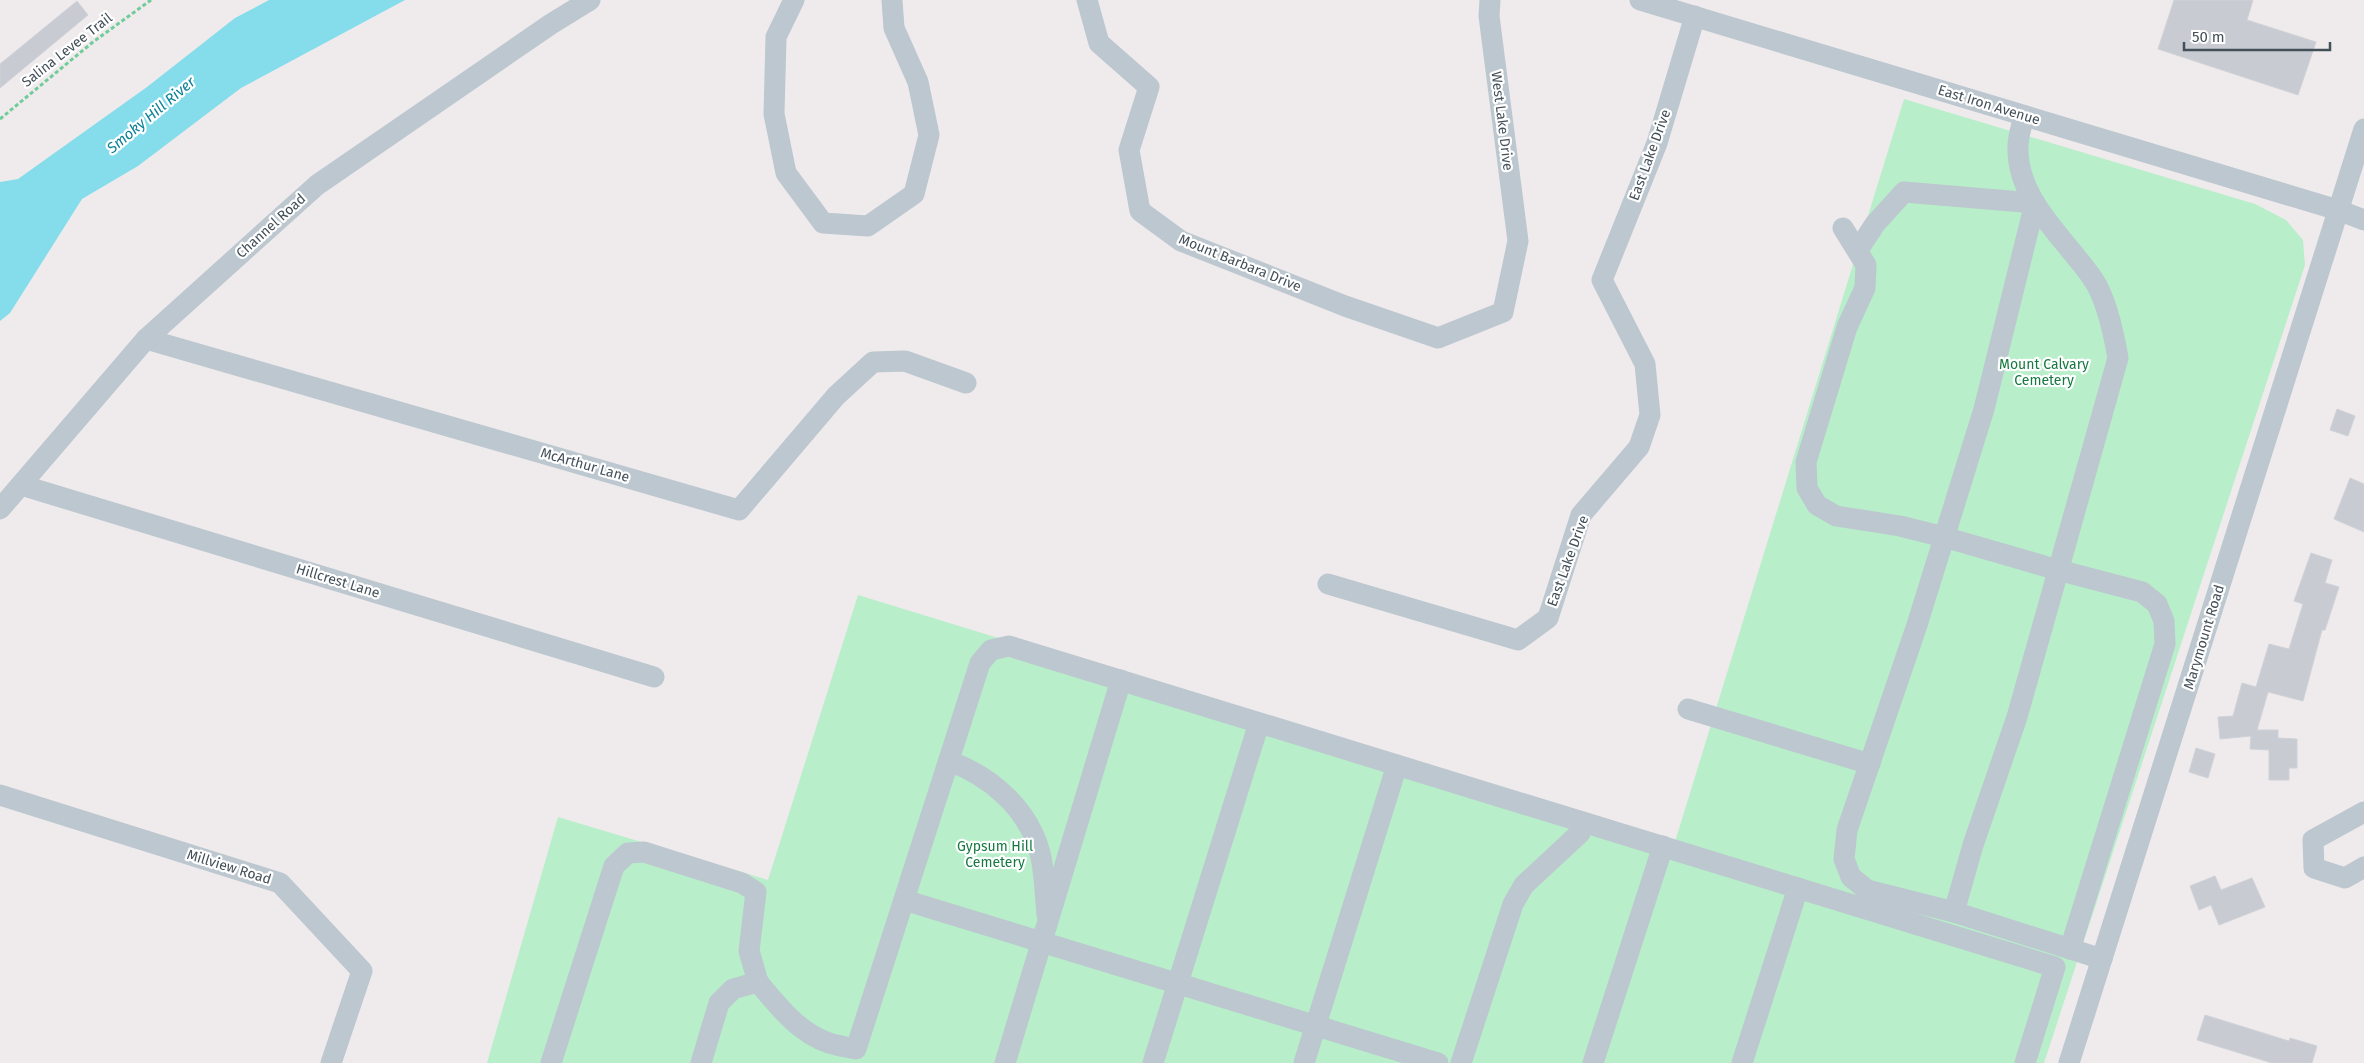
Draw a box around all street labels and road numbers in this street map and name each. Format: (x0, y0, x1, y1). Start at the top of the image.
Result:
street label: Salina Levee Trail (18, 9, 116, 91)
street label: West Lake Drive (1487, 70, 1517, 172)
street label: East Iron Avenue (1936, 81, 2042, 129)
street label: East Lake Drive (1626, 107, 1674, 203)
street label: Channel Road (233, 190, 309, 262)
street label: Mount Barbara Drive (1176, 231, 1304, 295)
street label: McArthur Lane (539, 444, 631, 486)
street label: East Lake Drive (1544, 513, 1592, 609)
street label: Hillcrest Lane (294, 560, 382, 602)
street label: Marymount Road (2180, 583, 2228, 691)
street label: Millview Road (185, 846, 273, 888)

